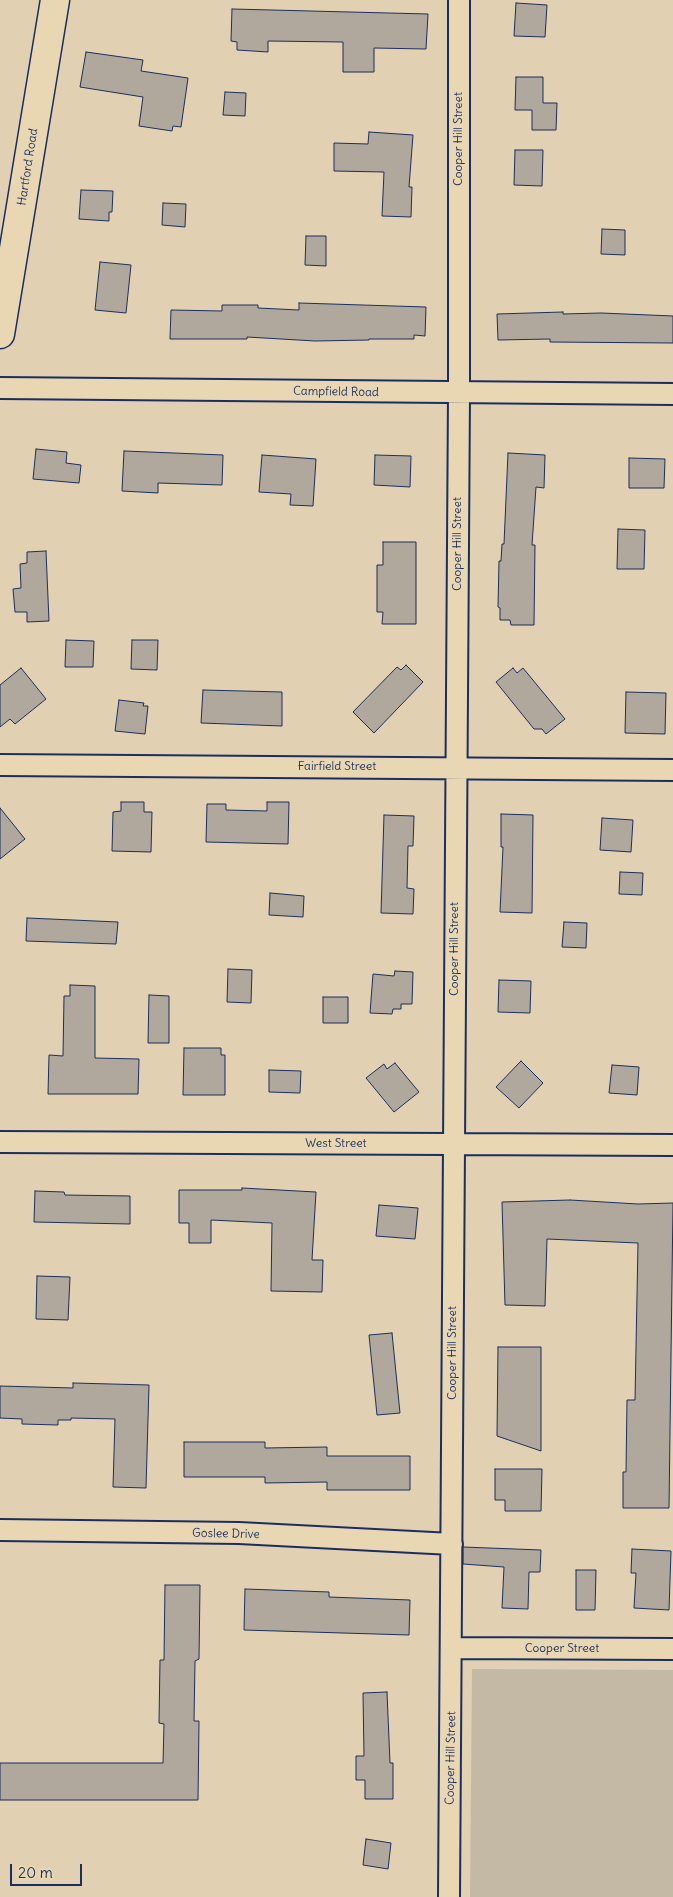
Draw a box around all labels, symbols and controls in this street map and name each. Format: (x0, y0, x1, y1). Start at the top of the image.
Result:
street label: Cooper Hill Street (452, 92, 466, 186)
street label: Hartford Road (15, 127, 41, 207)
street label: Campfield Road (293, 384, 379, 400)
street label: Cooper Hill Street (451, 497, 465, 591)
street label: Fairfield Street (298, 760, 376, 774)
street label: Cooper Hill Street (448, 902, 462, 996)
street label: West Street (305, 1137, 367, 1151)
street label: Cooper Hill Street (446, 1306, 460, 1400)
street label: Goslee Drive (192, 1526, 260, 1542)
street label: Cooper Street (525, 1642, 599, 1656)
street label: Cooper Hill Street (443, 1711, 459, 1805)
scale bar (12, 1854, 85, 1886)
text: 20 m (18, 1863, 53, 1882)

